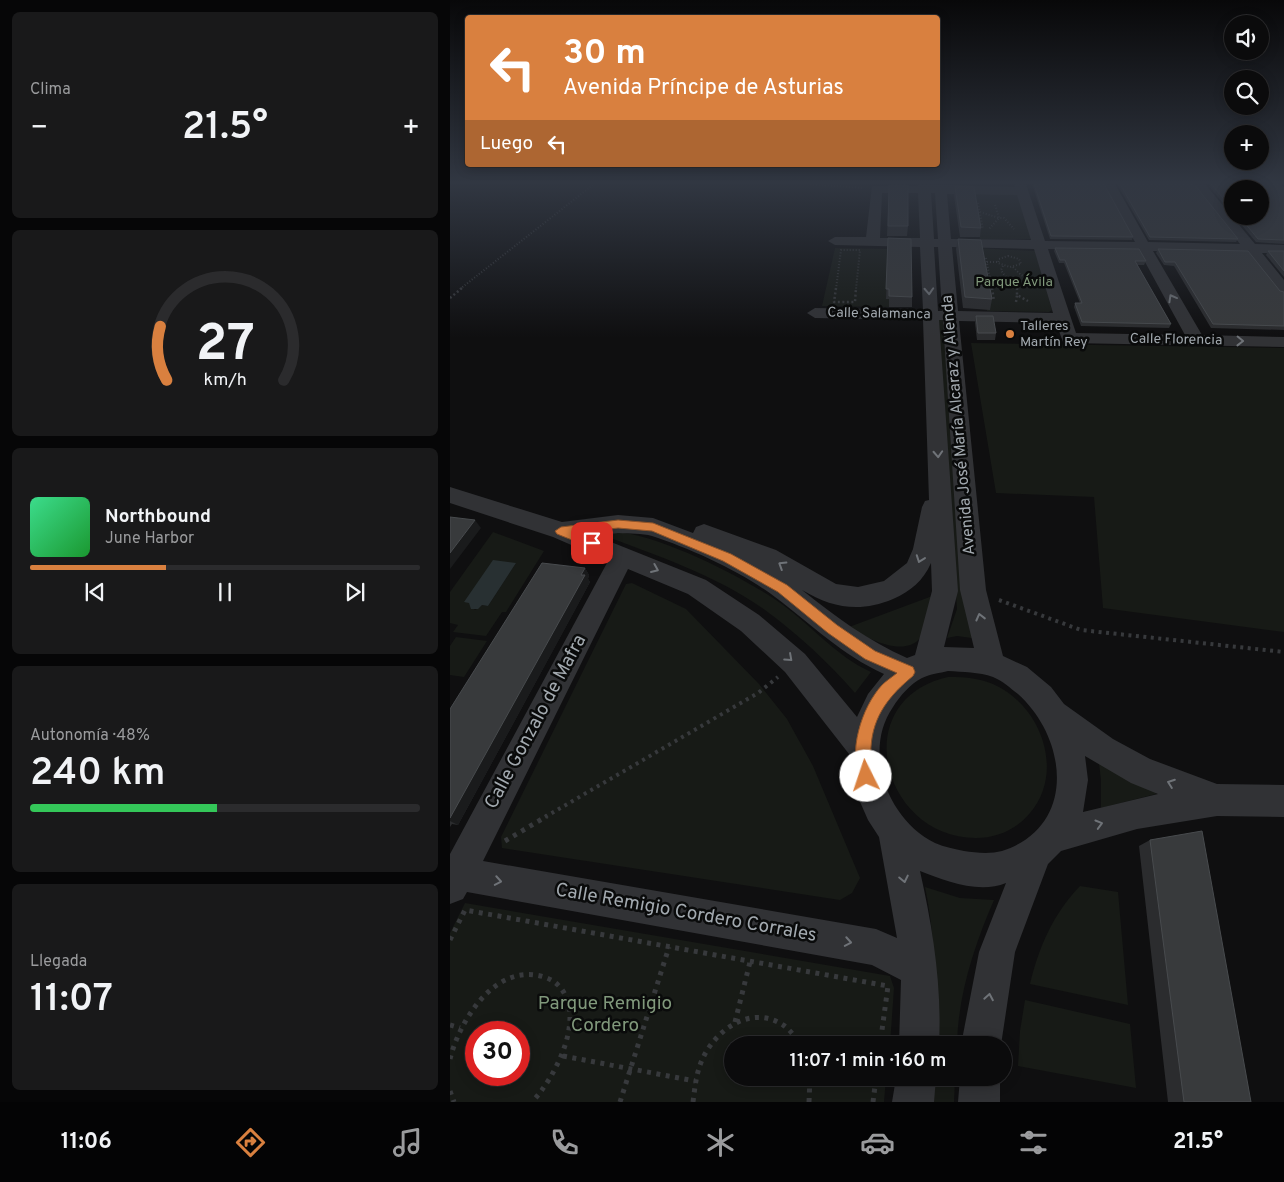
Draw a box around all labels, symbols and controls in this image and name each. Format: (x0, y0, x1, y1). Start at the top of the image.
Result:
map controls (1224, 15, 1269, 225)
button: sound (1224, 15, 1269, 60)
text: 30 m (563, 32, 646, 76)
icon: left (480, 35, 545, 100)
button: search (1224, 70, 1269, 115)
text: Avenida Príncipe de Asturias (563, 75, 844, 102)
text: Clima (30, 80, 71, 100)
text: 21.5° (182, 104, 268, 153)
text: − (30, 111, 48, 147)
text: + (402, 111, 420, 147)
button: + (1224, 125, 1269, 170)
icon: left (543, 130, 571, 158)
text: Luego (480, 132, 533, 156)
button: − (1224, 180, 1269, 225)
park label: Parque Ávila (975, 273, 1053, 291)
one-way arrow (924, 288, 935, 296)
street label: Avenida José María Alcaraz y Alenda (938, 294, 980, 556)
one-way arrow (1169, 294, 1179, 303)
street label: Calle Salamanca (827, 305, 931, 323)
text: 27 (195, 313, 255, 379)
place label: Talleres Martín Rey (1020, 318, 1088, 351)
marker: Talleres Martín Rey (1004, 328, 1016, 340)
street label: Calle Florencia (1130, 331, 1222, 349)
one-way arrow (1236, 336, 1244, 347)
text: km/h (203, 369, 247, 392)
one-way arrow (933, 450, 943, 458)
text: Northbound (105, 505, 211, 529)
pin (571, 522, 613, 564)
text: June Harbor (105, 529, 194, 549)
icon: arrive (578, 529, 606, 557)
one-way arrow (916, 554, 926, 563)
one-way arrow (778, 562, 787, 572)
one-way arrow (650, 563, 659, 573)
icon: previous (81, 578, 109, 606)
icon: pause (211, 578, 239, 606)
icon: next (341, 578, 369, 606)
one-way arrow (975, 612, 986, 621)
street label: Calle Gonzalo de Mafra (480, 631, 592, 813)
one-way arrow (784, 652, 793, 661)
text: Autonomía · 48% (30, 726, 150, 746)
position arrow (839, 749, 891, 801)
text: 240 km (30, 750, 165, 799)
one-way arrow (1167, 779, 1176, 789)
one-way arrow (1095, 819, 1104, 830)
one-way arrow (898, 874, 909, 883)
one-way arrow (494, 875, 502, 885)
street label: Calle Remigio Cordero Corrales (553, 878, 819, 948)
one-way arrow (843, 936, 852, 946)
text: Llegada (30, 952, 87, 972)
text: 11:07 (30, 976, 113, 1025)
park label: Parque Remigio Cordero (538, 992, 672, 1038)
one-way arrow (983, 993, 993, 1001)
speed limit sign: 30 (465, 1021, 530, 1086)
text: 11:07 · 1 min · 160 m (789, 1049, 947, 1073)
icon: directions (233, 1125, 268, 1160)
icon: music (390, 1125, 425, 1160)
icon: phone (547, 1125, 582, 1160)
icon: climate (703, 1125, 738, 1160)
icon: car (860, 1125, 895, 1160)
icon: filters (1016, 1125, 1051, 1160)
text: 11:06 (61, 1129, 112, 1156)
text: 21.5° (1173, 1129, 1223, 1156)

